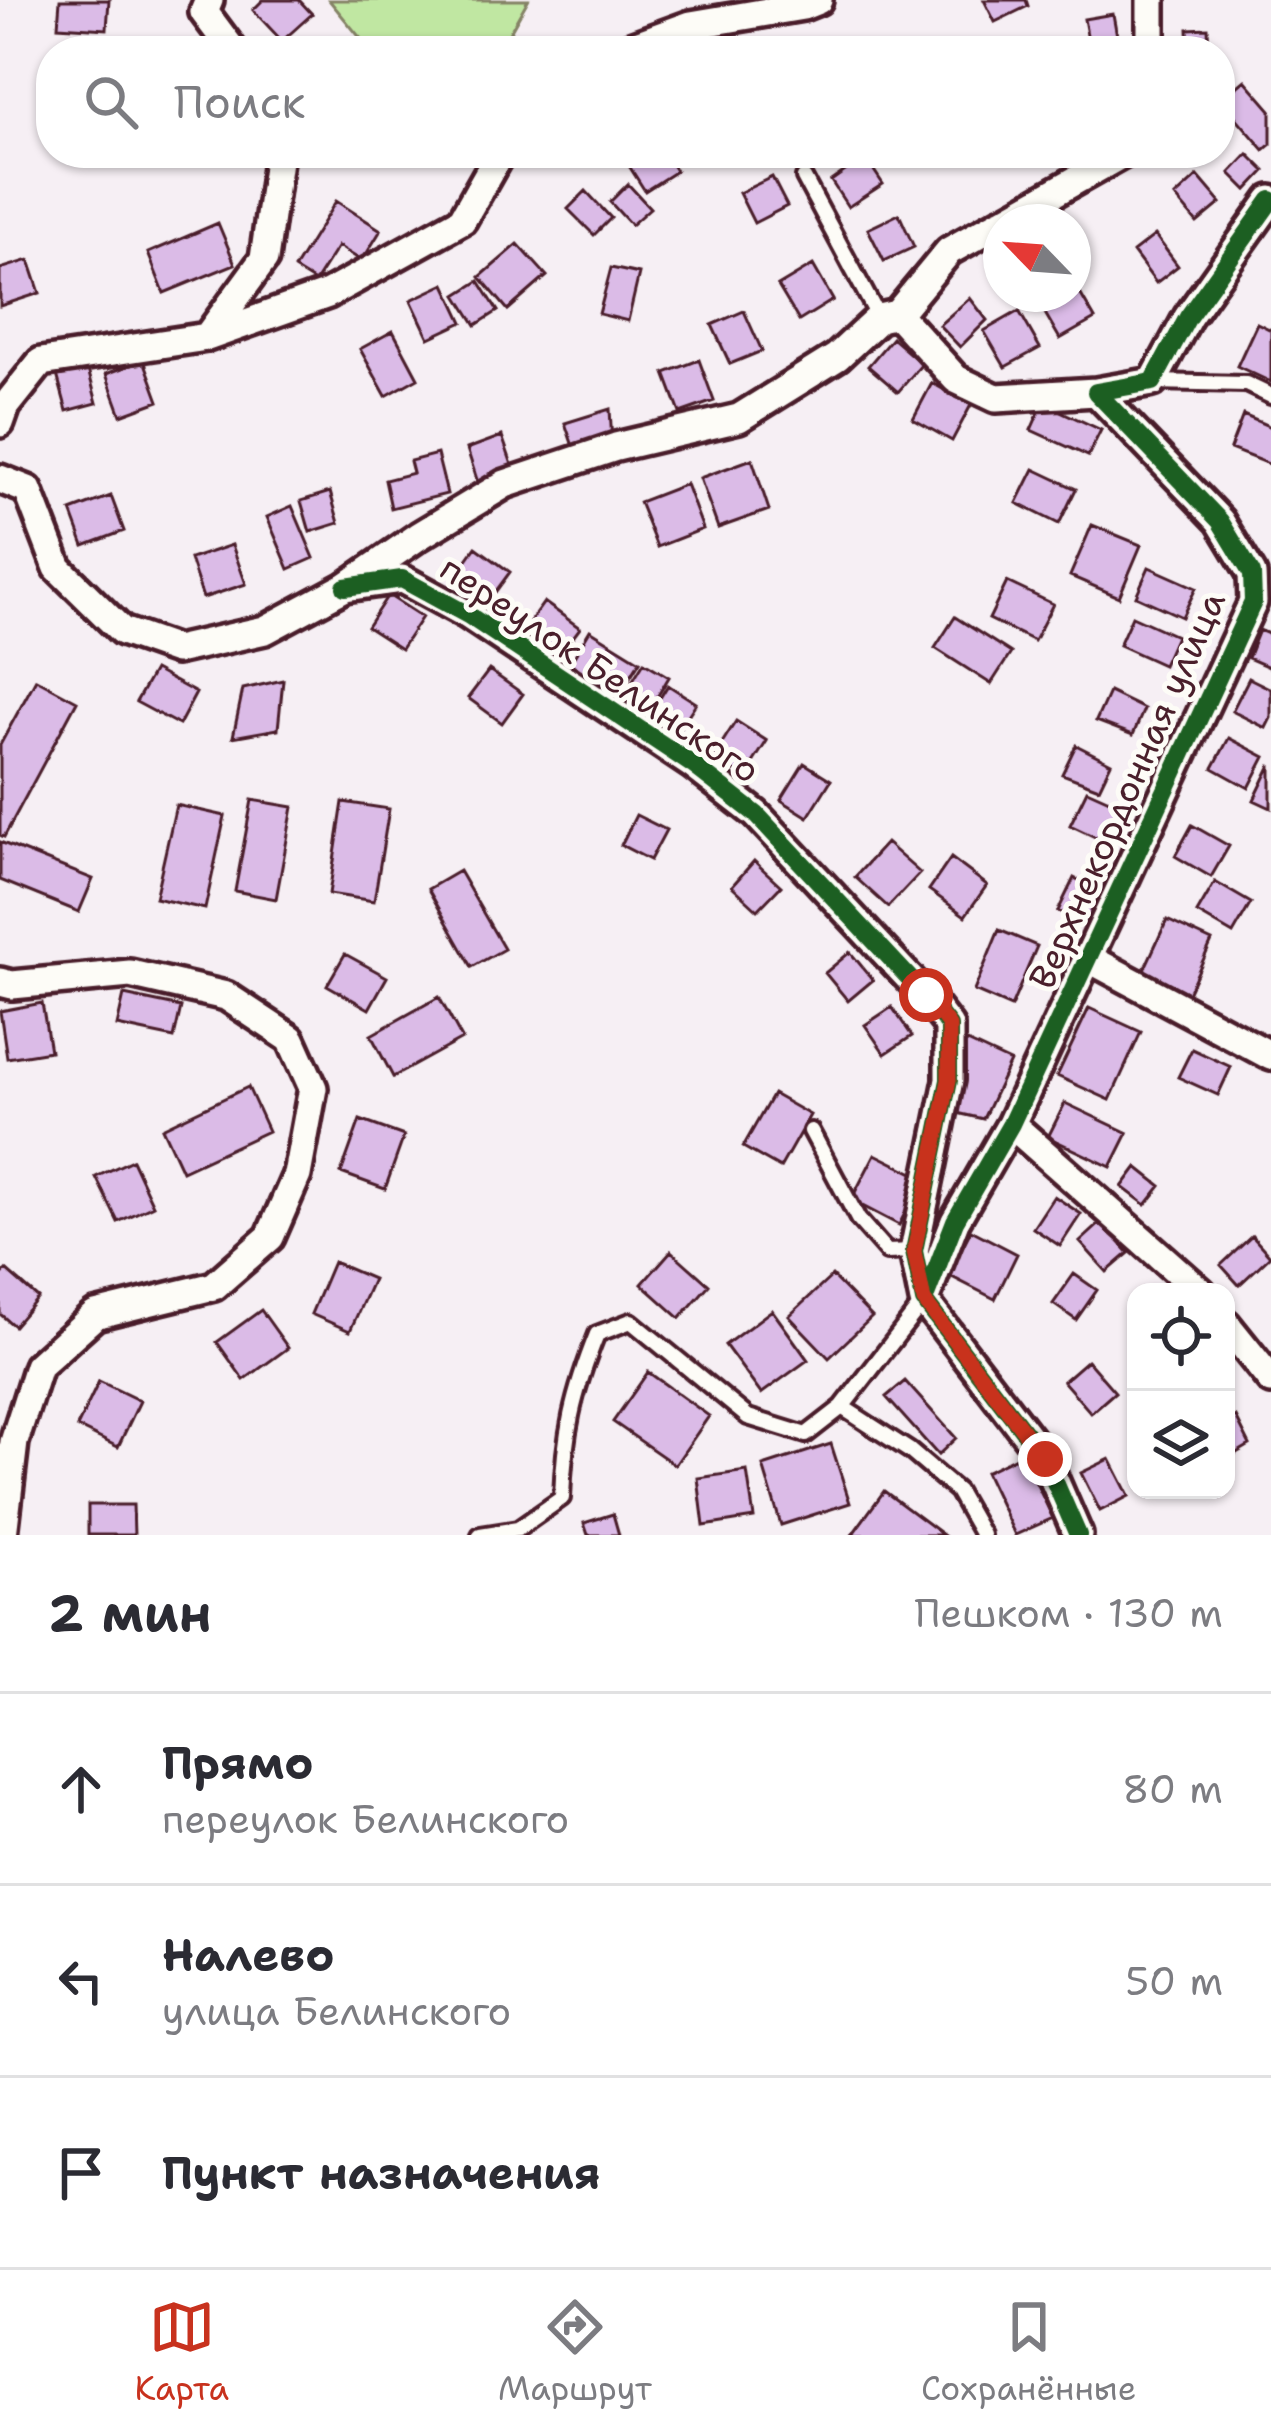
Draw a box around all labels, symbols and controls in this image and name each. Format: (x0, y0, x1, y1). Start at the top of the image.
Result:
search box (36, 36, 1235, 168)
icon: search (78, 69, 144, 135)
text: Поиск (174, 72, 305, 132)
north arrow (983, 204, 1091, 312)
street label: переулок Белинского (430, 544, 770, 794)
street label: Верхнекордонная улица (1017, 583, 1237, 997)
route start (899, 968, 953, 1022)
map controls (1127, 1283, 1235, 1499)
button: locate (1127, 1283, 1235, 1391)
button: layers (1127, 1391, 1235, 1499)
route end (1018, 1432, 1072, 1486)
text: 2 мин (48, 1579, 212, 1647)
text: Пешком · 130 m (915, 1587, 1223, 1639)
text: Прямо (162, 1733, 313, 1793)
icon: ahead (48, 1756, 114, 1822)
text: 80 m (1122, 1763, 1223, 1815)
text: переулок Белинского (162, 1793, 569, 1845)
text: Налево (162, 1925, 335, 1985)
icon: left (48, 1948, 114, 2014)
text: 50 m (1125, 1955, 1223, 2007)
text: улица Белинского (162, 1985, 511, 2037)
icon: arrive (48, 2140, 114, 2206)
text: Пункт назначения (162, 2143, 601, 2203)
tab: Карта (135, 2294, 229, 2411)
tab: Маршрут (498, 2294, 652, 2411)
tab: Сохранённые (921, 2294, 1136, 2411)

